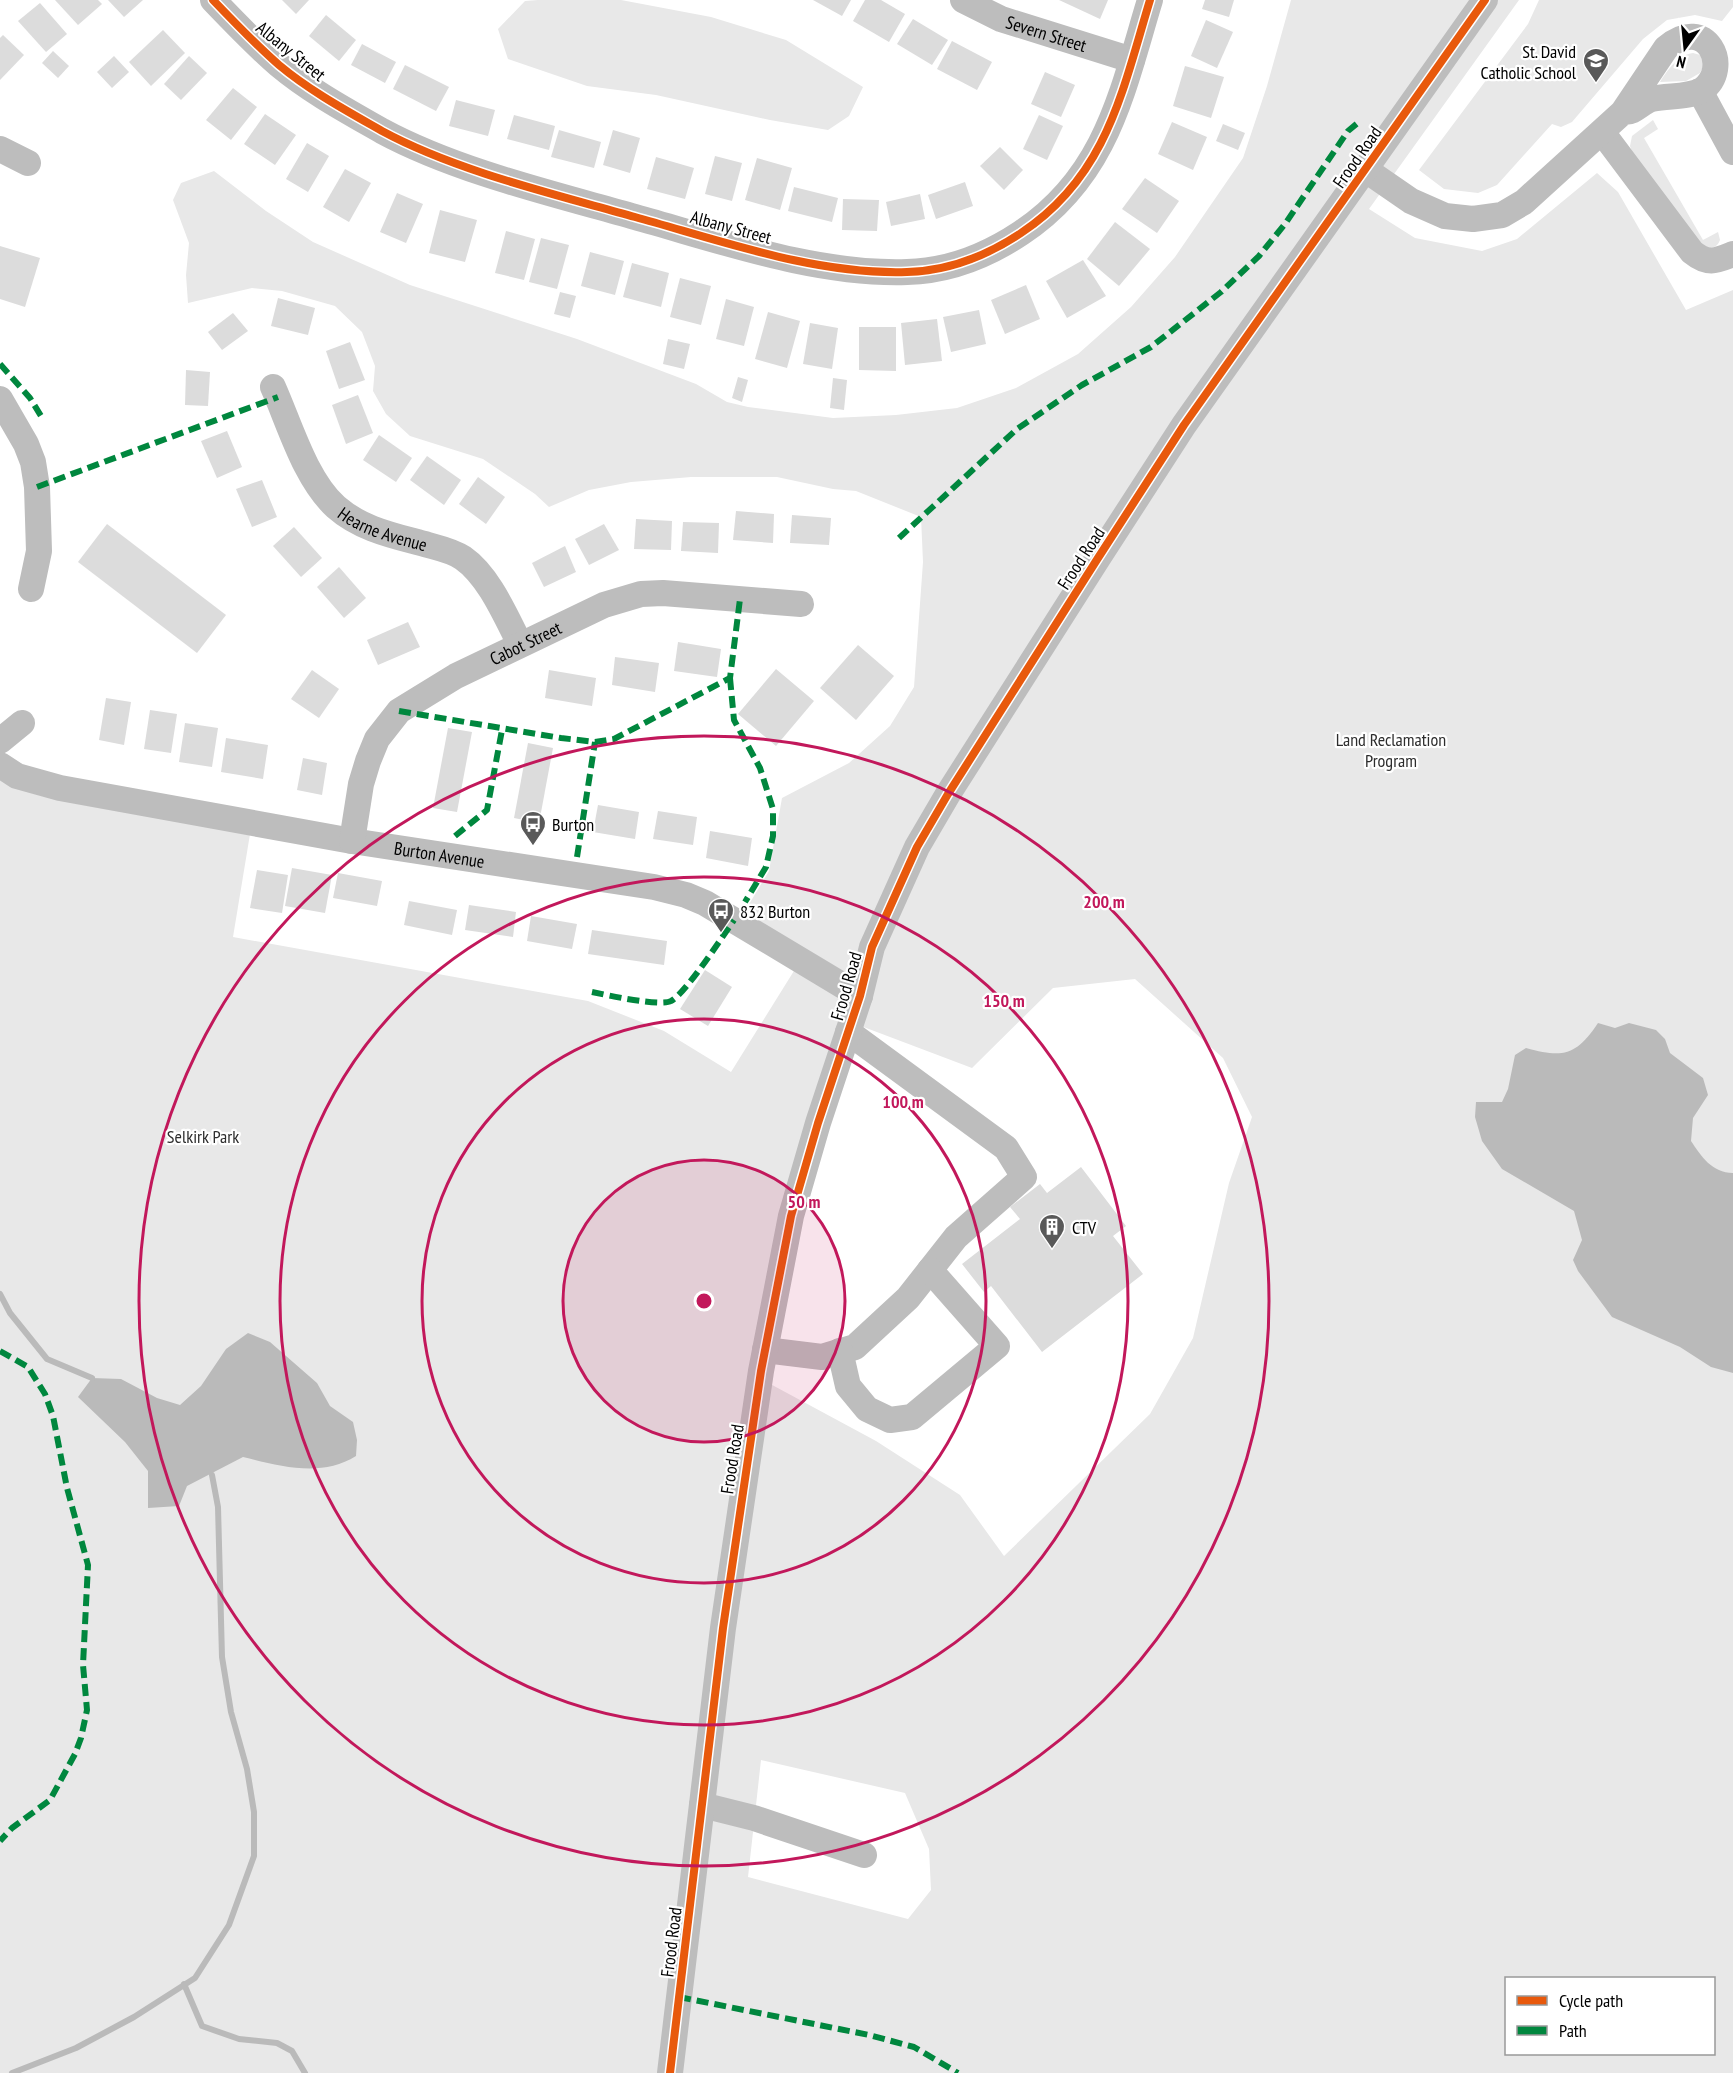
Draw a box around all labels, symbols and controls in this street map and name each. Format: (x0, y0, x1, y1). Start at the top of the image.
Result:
street label: Severn Street (1003, 10, 1090, 57)
street label: Albany Street (252, 16, 331, 86)
north arrow (1655, 18, 1715, 78)
place label: St. David Catholic School (1480, 40, 1577, 84)
school or university icon: St. David Catholic School (1581, 46, 1611, 84)
text: N (1674, 52, 1688, 73)
street label: Frood Road (1327, 122, 1387, 192)
street label: Albany Street (688, 205, 774, 249)
street label: Hearne Avenue (334, 501, 430, 556)
street label: Frood Road (1052, 522, 1110, 594)
street label: Cabot Street (486, 616, 565, 670)
park label: Land Reclamation Program (1336, 728, 1446, 772)
bus stop icon: Burton (518, 809, 548, 847)
place label: Burton (552, 813, 594, 836)
street label: Burton Avenue (393, 836, 486, 873)
text: 200 m (1083, 890, 1125, 913)
bus stop icon: 832 Burton (706, 896, 736, 934)
place label: 832 Burton (740, 900, 810, 923)
street label: Frood Road (825, 949, 867, 1023)
text: 150 m (983, 989, 1025, 1012)
text: 100 m (882, 1090, 924, 1113)
park label: Selkirk Park (167, 1125, 239, 1148)
text: 50 m (788, 1190, 820, 1213)
building icon: CTV (1037, 1212, 1067, 1250)
place label: CTV (1072, 1216, 1097, 1239)
centre of rings (694, 1291, 714, 1311)
street label: Frood Road (715, 1423, 749, 1495)
street label: Frood Road (655, 1906, 687, 1978)
legend (1505, 1977, 1715, 2055)
text: Cycle path (1559, 1989, 1623, 2012)
text: Path (1559, 2019, 1587, 2042)

